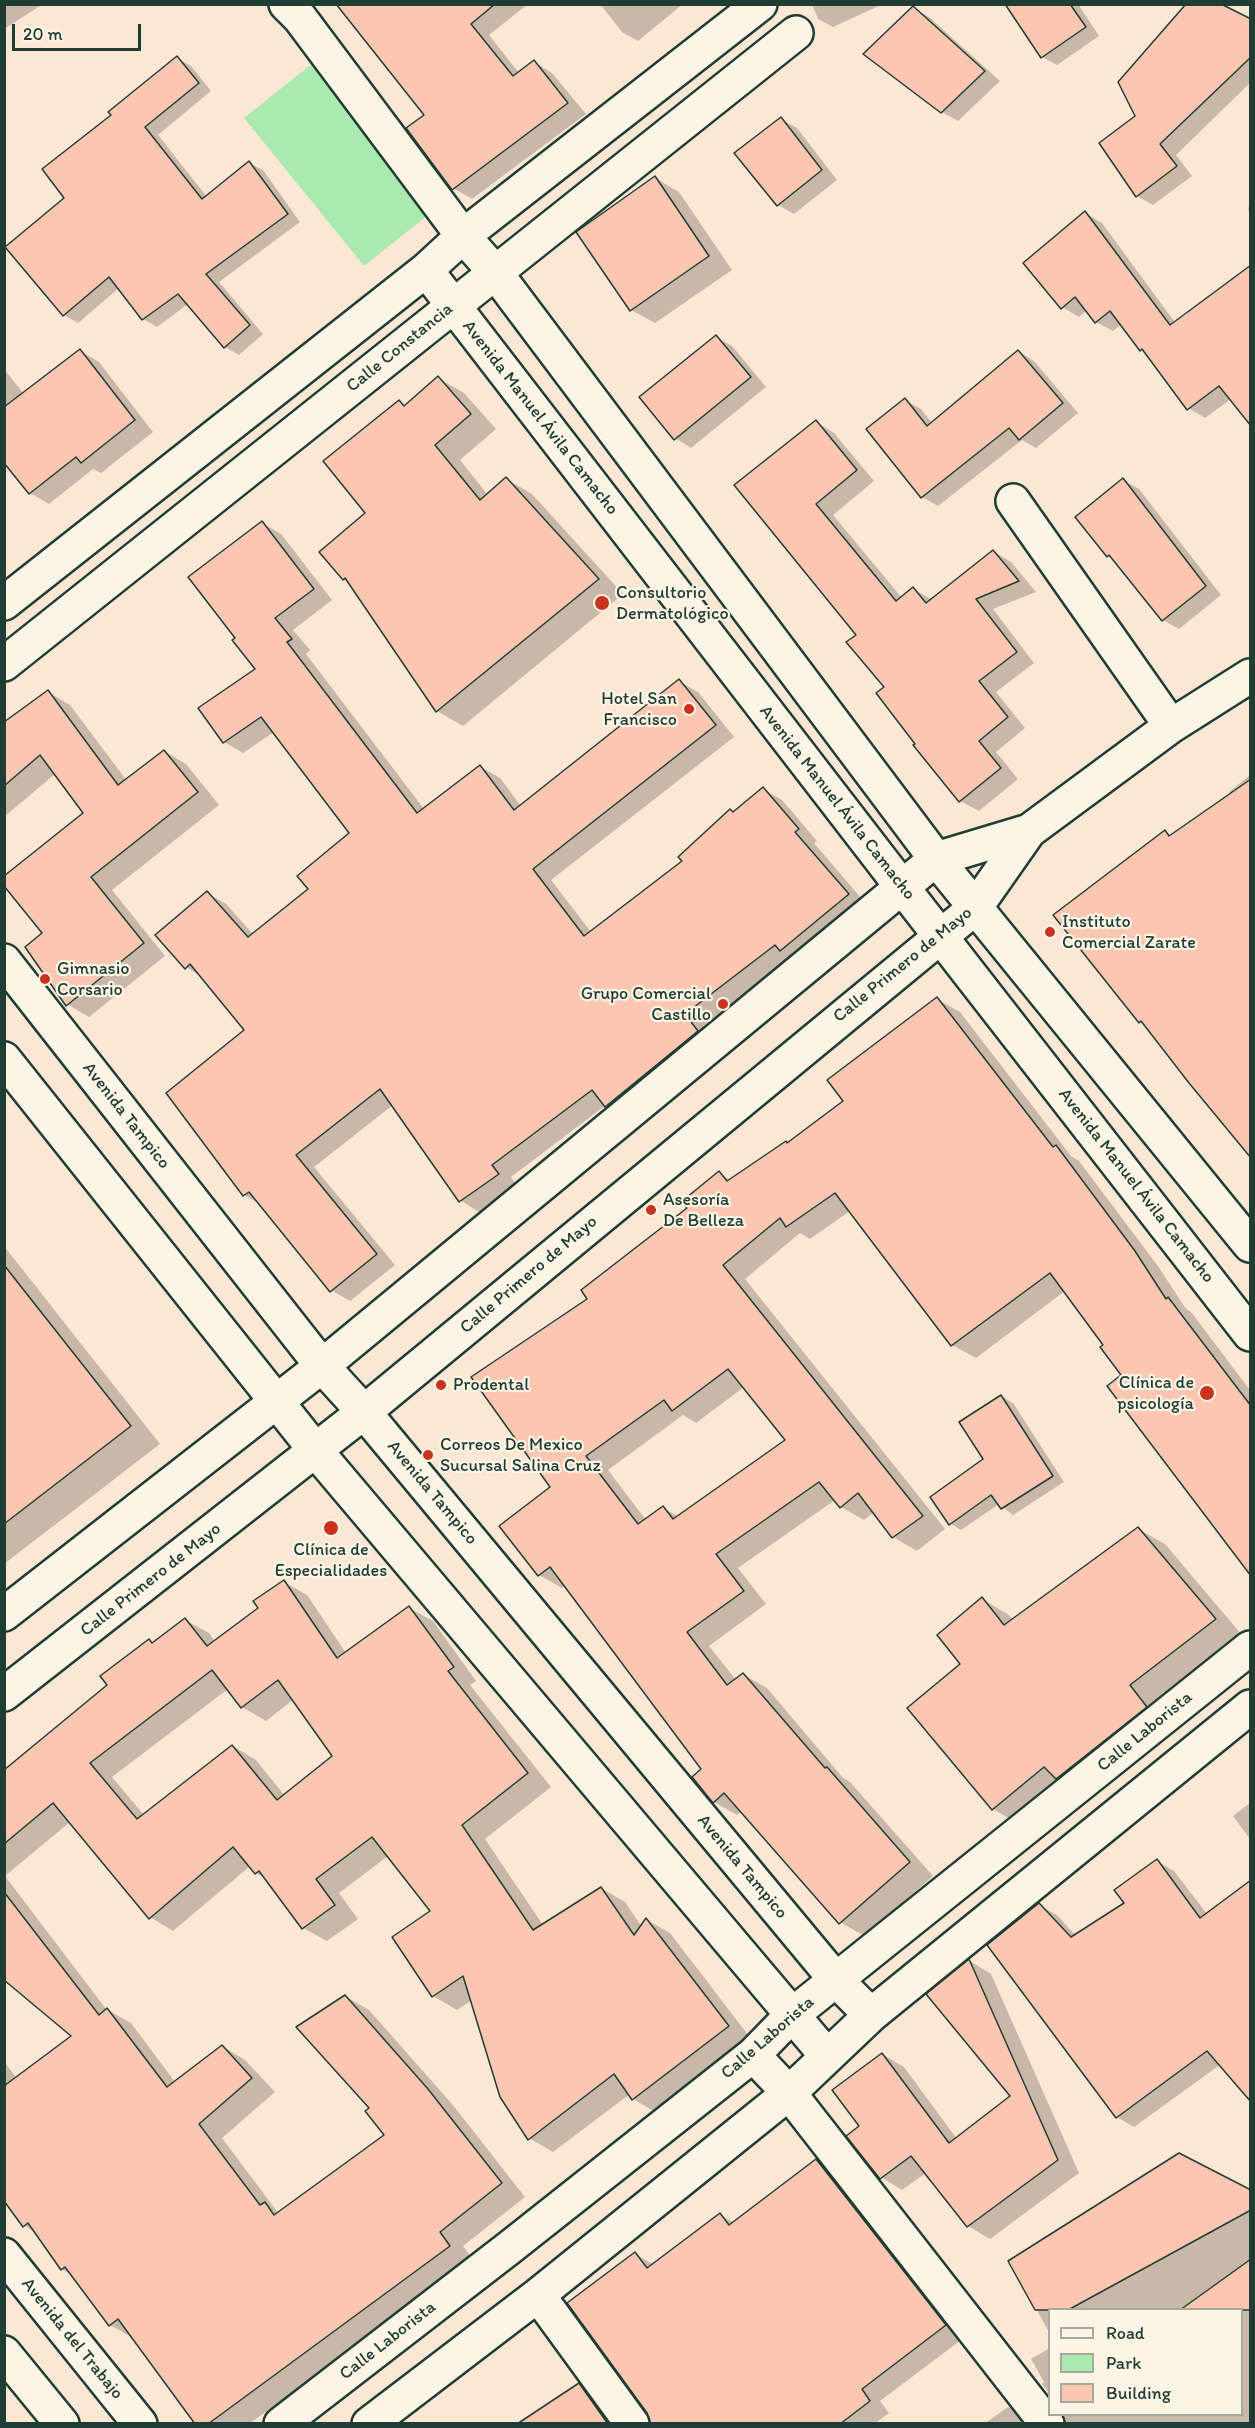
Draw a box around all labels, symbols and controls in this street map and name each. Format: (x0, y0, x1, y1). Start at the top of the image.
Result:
scale bar (15, 12, 144, 50)
text: 20 m (23, 23, 63, 45)
street label: Calle Constancia (342, 298, 458, 398)
street label: Avenida Manuel Ávila Camacho (457, 316, 623, 520)
place label: Consultorio Dermatológico (616, 582, 729, 624)
marker: Consultorio Dermatológico (593, 594, 611, 612)
place label: Hotel San Francisco (601, 688, 677, 730)
street label: Avenida Manuel Ávila Camacho (754, 701, 920, 905)
marker: Hotel San Francisco (682, 702, 696, 716)
street label: Calle Primero de Mayo (829, 902, 977, 1028)
place label: Instituto Comercial Zarate (1062, 911, 1196, 954)
marker: Instituto Comercial Zarate (1043, 925, 1057, 939)
place label: Gimnasio Corsario (57, 958, 130, 1000)
marker: Gimnasio Corsario (38, 972, 52, 986)
place label: Grupo Comercial Castillo (581, 983, 711, 1026)
marker: Grupo Comercial Castillo (716, 997, 730, 1011)
street label: Avenida Tampico (78, 1058, 174, 1174)
street label: Avenida Manuel Ávila Camacho (1053, 1084, 1219, 1288)
place label: Asesoría De Belleza (663, 1189, 744, 1232)
marker: Asesoría De Belleza (644, 1203, 658, 1217)
street label: Calle Primero de Mayo (456, 1211, 602, 1339)
place label: Clínica de psicología (1117, 1372, 1194, 1414)
place label: Prodental (453, 1374, 529, 1396)
marker: Prodental (434, 1378, 448, 1392)
marker: Clínica de psicología (1198, 1384, 1216, 1402)
place label: Correos De Mexico Sucursal Salina Cruz (440, 1434, 601, 1476)
street label: Avenida Tampico (382, 1436, 482, 1550)
marker: Correos De Mexico Sucursal Salina Cruz (421, 1448, 435, 1462)
street label: Calle Primero de Mayo (76, 1518, 226, 1642)
marker: Clínica de Especialidades (322, 1519, 340, 1537)
place label: Clínica de Especialidades (275, 1539, 387, 1582)
street label: Calle Laborista (1093, 1687, 1197, 1777)
street label: Avenida Tampico (692, 1810, 792, 1924)
street label: Calle Laborista (717, 1992, 819, 2084)
street label: Avenida del Trabajo (16, 2274, 128, 2404)
street label: Calle Laborista (336, 2297, 440, 2385)
legend (1048, 2308, 1243, 2416)
text: Road (1106, 2322, 1145, 2344)
text: Park (1106, 2352, 1141, 2374)
text: Building (1106, 2382, 1171, 2404)

